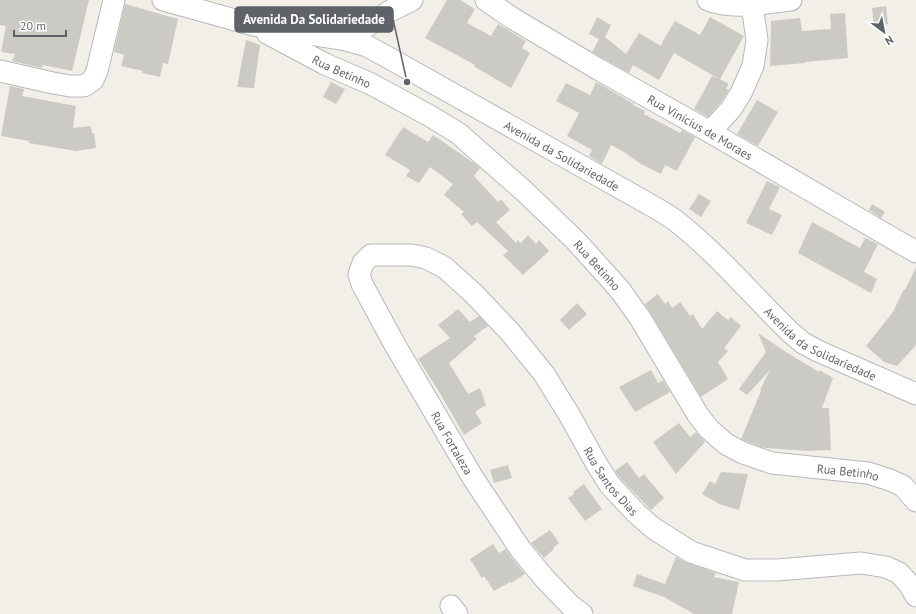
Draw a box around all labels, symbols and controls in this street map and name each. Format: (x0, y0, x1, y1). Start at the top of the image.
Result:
callout: Avenida Da Solidariedade (235, 7, 393, 32)
text: Avenida Da Solidariedade (243, 11, 385, 28)
scale bar (14, 12, 66, 38)
north arrow (864, 12, 904, 52)
text: 20 m (20, 18, 46, 33)
text: N (883, 33, 896, 48)
street label: Rua Betinho (310, 51, 373, 91)
street label: Rua Vinícius de Moraes (645, 91, 755, 163)
street label: Avenida da Solidariedade (502, 117, 622, 194)
street label: Rua Betinho (571, 237, 624, 293)
street label: Avenida da Solidariedade (762, 304, 879, 383)
street label: Rua Fortaleza (428, 409, 476, 477)
street label: Rua Santos Dias (581, 444, 642, 518)
street label: Rua Betinho (816, 460, 881, 484)

